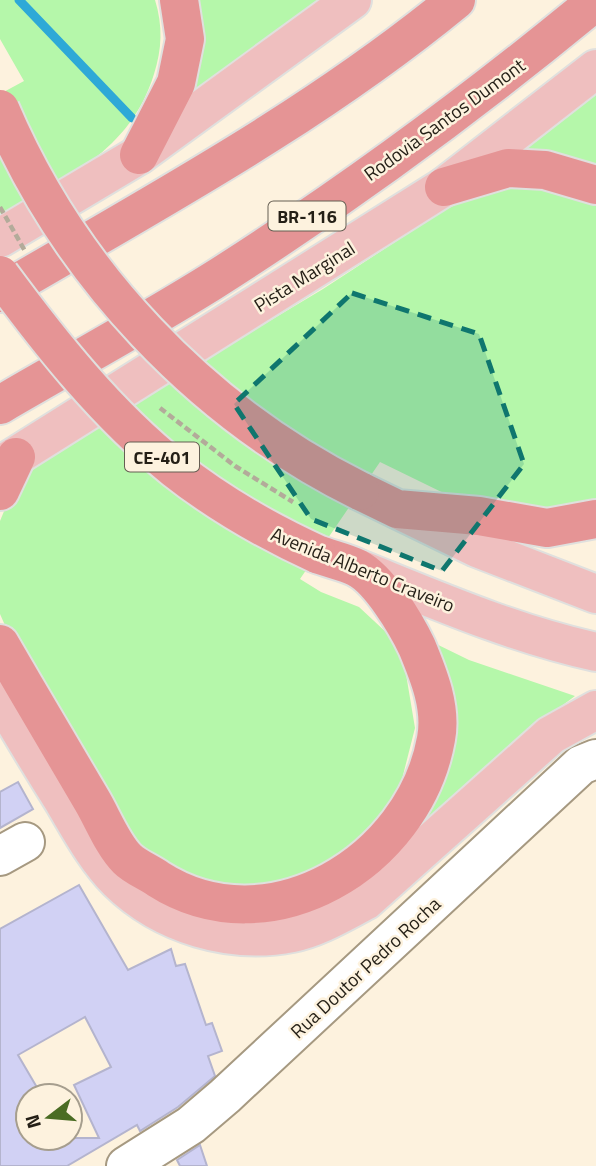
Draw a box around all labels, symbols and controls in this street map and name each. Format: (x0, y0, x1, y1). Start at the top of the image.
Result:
street label: Rodovia Santos Dumont (357, 50, 531, 188)
road number: BR-116 (268, 202, 346, 230)
street label: Pista Marginal (248, 233, 360, 319)
road number: CE-401 (125, 443, 199, 472)
street label: Avenida Alberto Craveiro (267, 519, 459, 619)
street label: Rua Doutor Pedro Rocha (283, 889, 447, 1045)
north arrow (14, 1082, 84, 1152)
text: N (16, 1111, 48, 1132)

